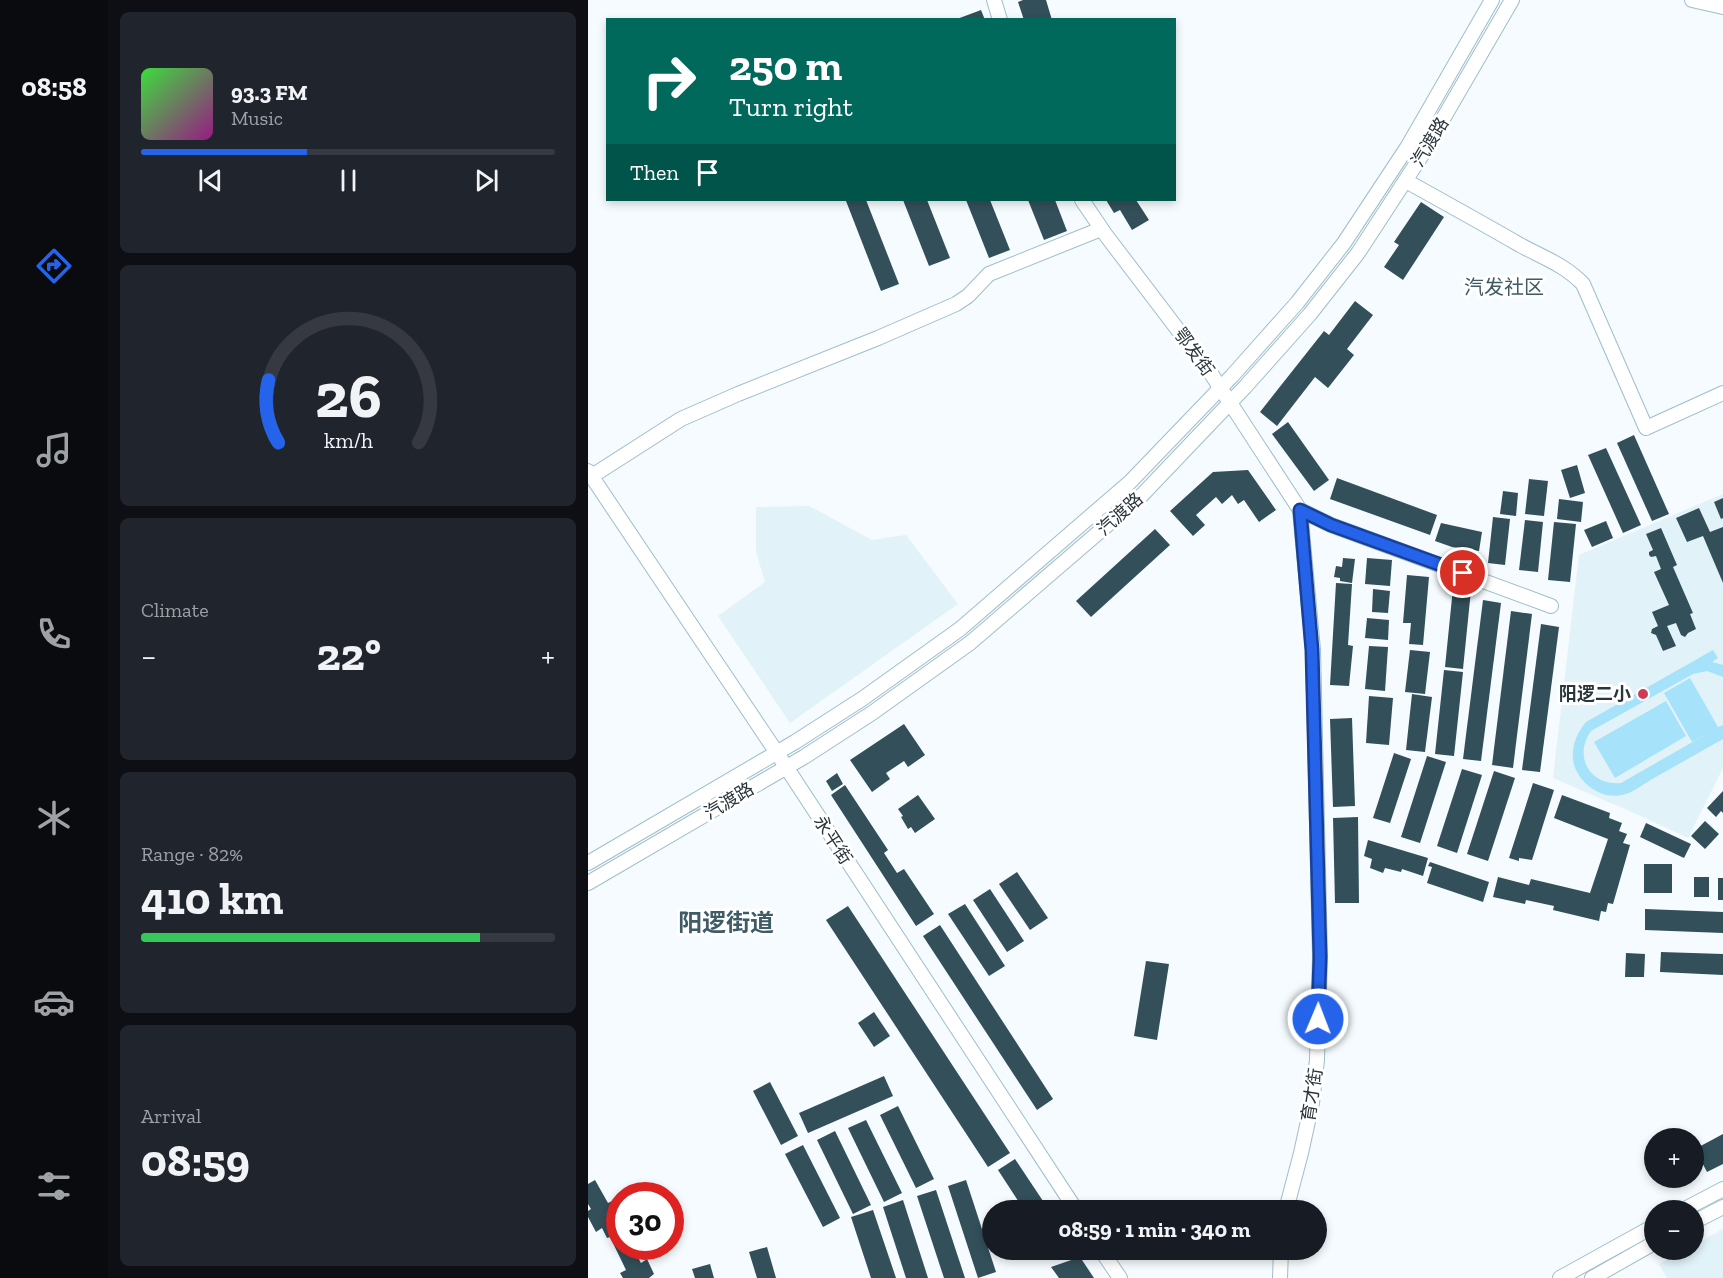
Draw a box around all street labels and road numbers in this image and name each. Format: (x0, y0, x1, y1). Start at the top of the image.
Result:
street label: 汽渡路 (1407, 113, 1453, 171)
street label: 鄂发街 (1169, 324, 1219, 380)
street label: 汽渡路 (1093, 488, 1147, 540)
street label: 汽渡路 (700, 778, 758, 824)
street label: 永平街 (809, 811, 857, 869)
street label: 育才街 (1297, 1067, 1327, 1123)

